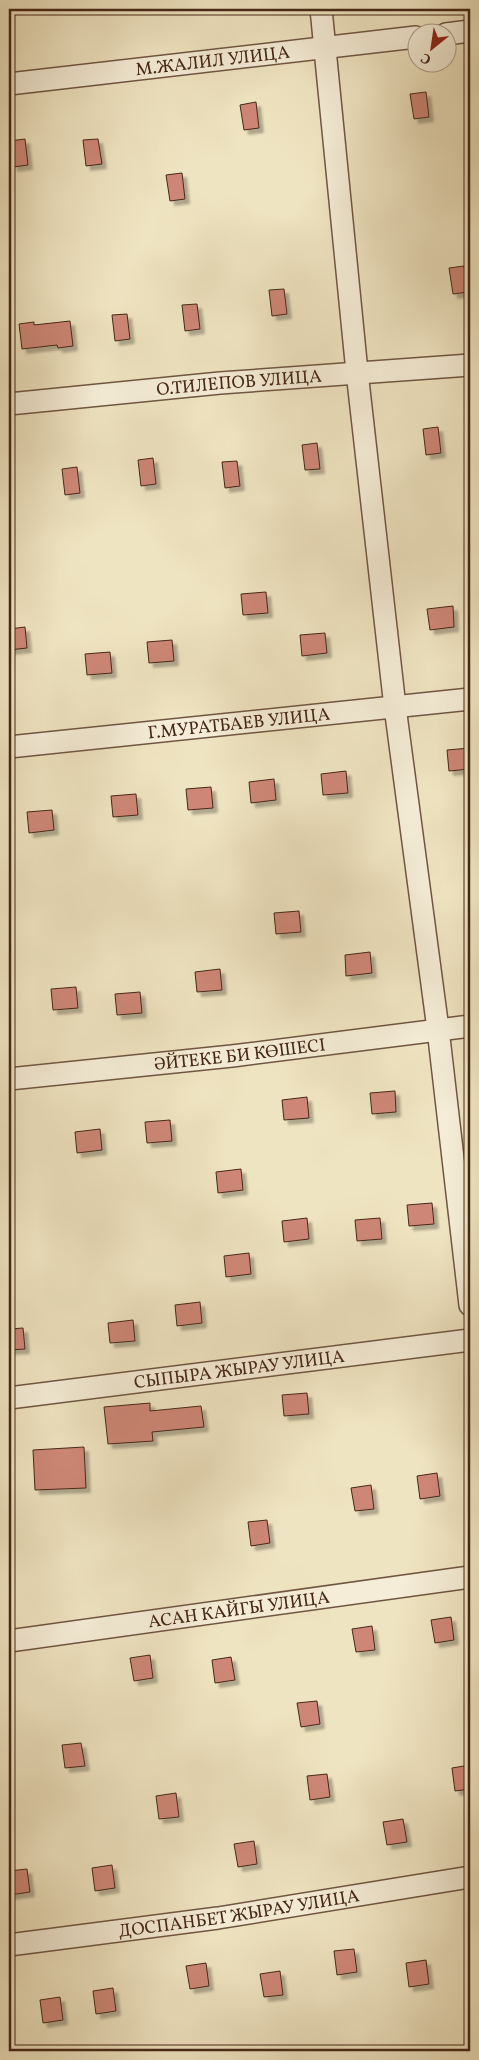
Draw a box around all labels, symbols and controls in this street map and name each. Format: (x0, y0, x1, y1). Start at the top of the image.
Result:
north arrow (406, 22, 456, 72)
street label: М.ЖАЛИЛ УЛИЦА (134, 41, 292, 83)
text: С (418, 47, 435, 68)
street label: О.ТИЛЕПОВ УЛИЦА (155, 365, 323, 403)
street label: Г.МУРАТБАЕВ УЛИЦА (146, 703, 332, 746)
street label: ӘЙТЕКЕ БИ КӨШЕСІ (153, 1033, 327, 1078)
street label: СЫПЫРА ЖЫРАУ УЛИЦА (133, 1345, 346, 1396)
street label: АСАН КАЙГЫ УЛИЦА (147, 1586, 332, 1636)
street label: ДОСПАНБЕТ ЖЫРАУ УЛИЦА (117, 1884, 362, 1945)

